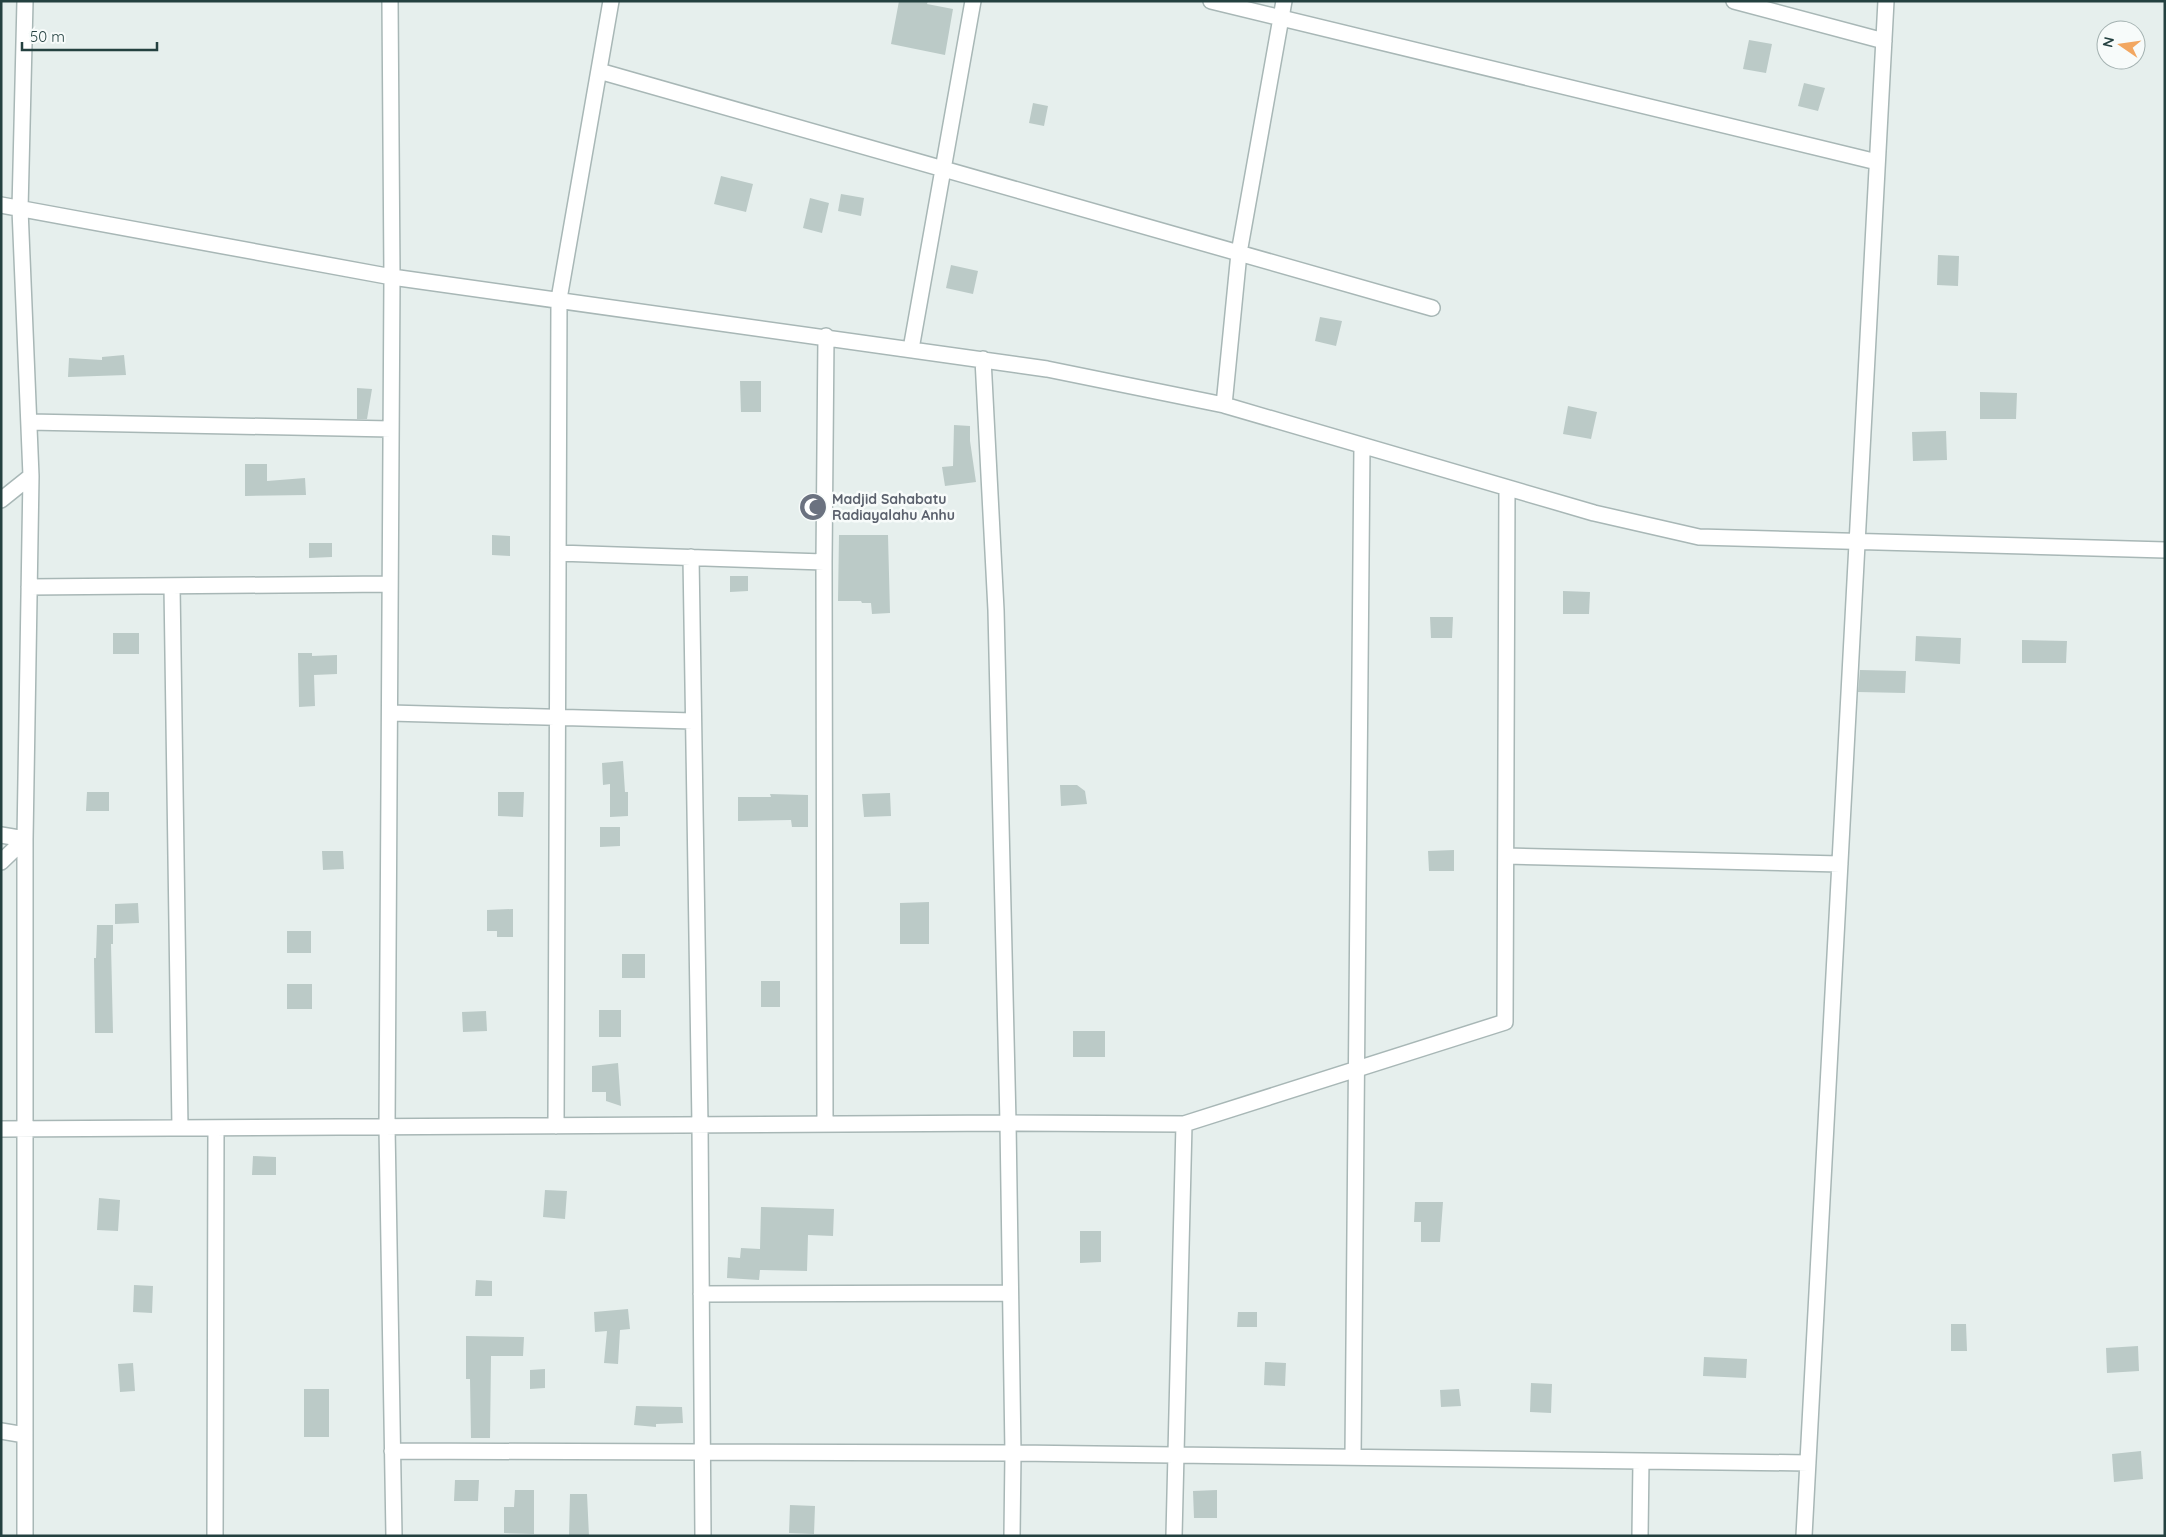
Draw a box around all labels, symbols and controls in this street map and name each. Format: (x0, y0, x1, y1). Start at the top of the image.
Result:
scale bar (22, 20, 158, 52)
north arrow (2096, 20, 2146, 70)
text: 50 m (30, 27, 65, 46)
text: N (2098, 35, 2118, 49)
place label: Madjid Sahabatu Radiayalahu Anhu (832, 490, 955, 524)
mosque icon: Madjid Sahabatu Radiayalahu Anhu (798, 492, 828, 522)

